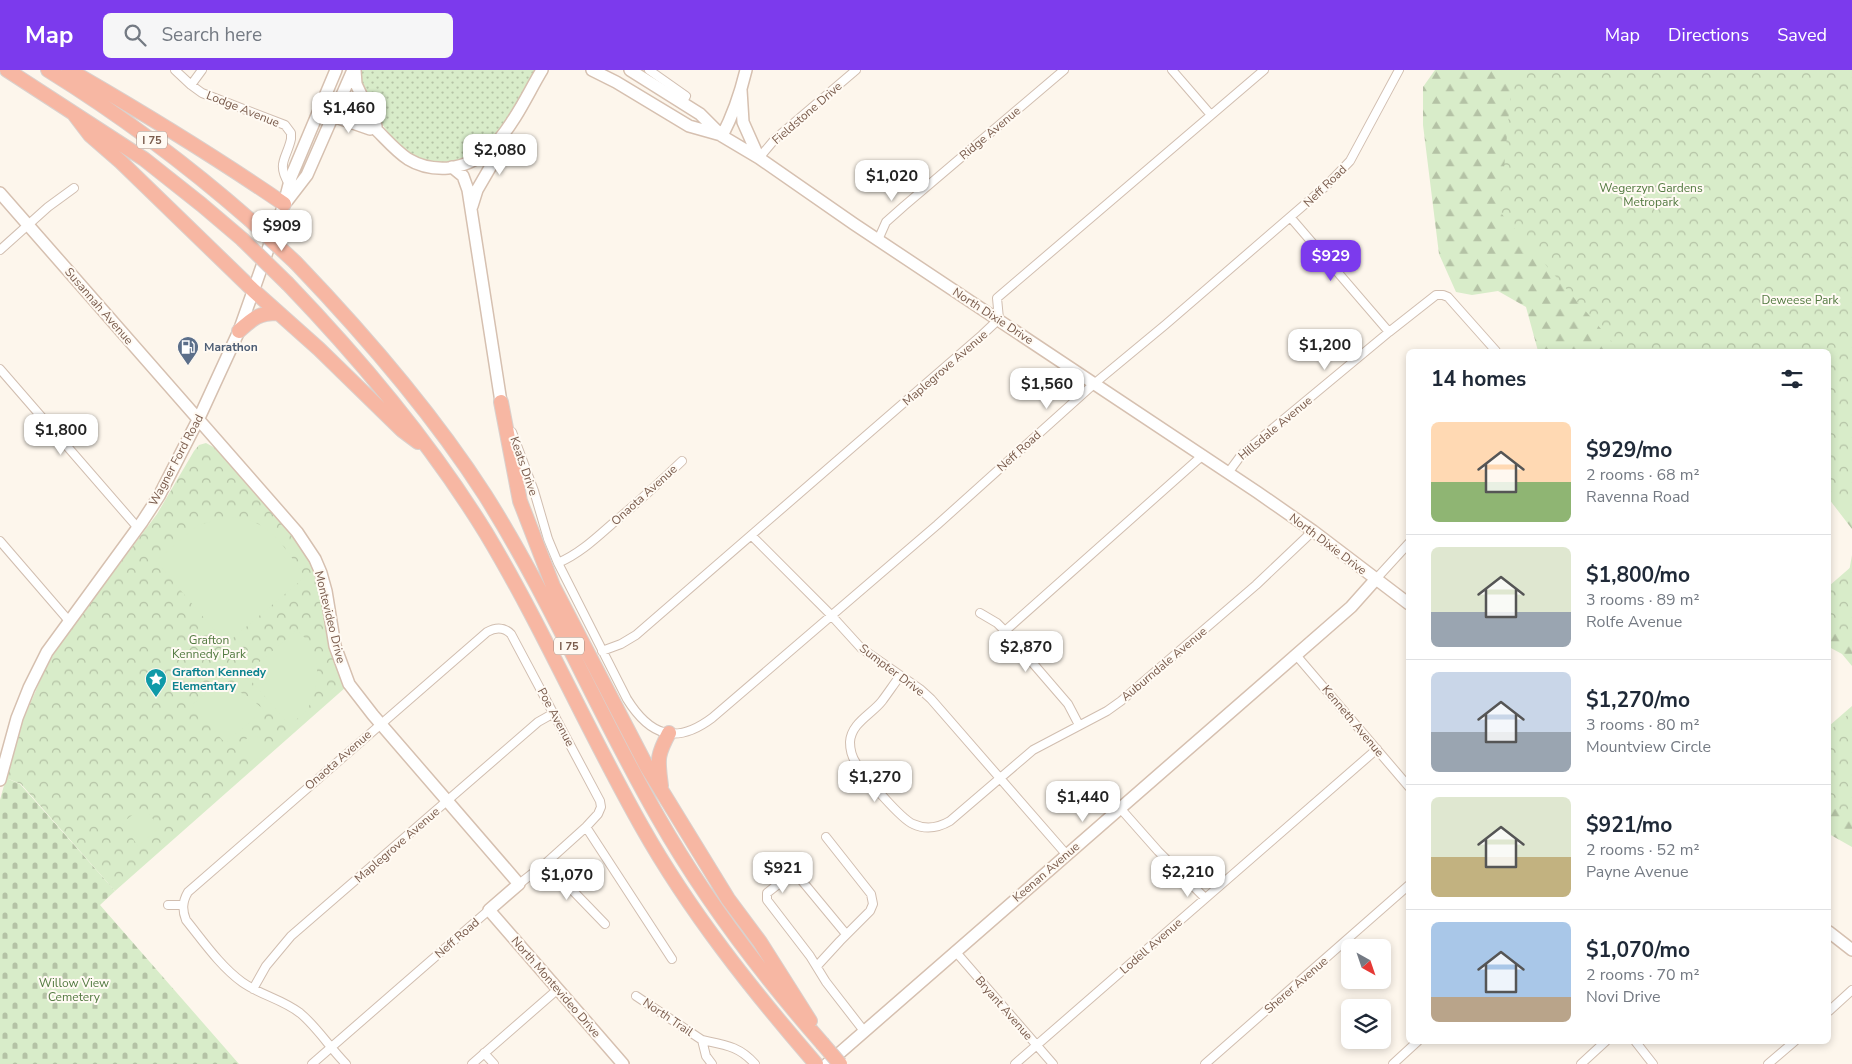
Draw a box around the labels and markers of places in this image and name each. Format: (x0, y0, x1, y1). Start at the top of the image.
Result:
pin: $1,460 (308, 92, 390, 134)
pin: $2,080 (459, 134, 541, 176)
pin: $1,020 (851, 160, 933, 202)
pin: $909 (252, 210, 312, 252)
pin: $929 (1301, 240, 1361, 282)
pin: $1,200 (1284, 328, 1366, 371)
fuel station icon: Marathon (176, 335, 200, 366)
place label: Marathon (204, 339, 258, 355)
pin: $1,560 (1006, 368, 1088, 410)
pin: $1,800 (20, 414, 102, 456)
pin: $2,870 (985, 630, 1067, 673)
place label: Grafton Kennedy Elementary (172, 664, 267, 694)
place icon: Grafton Kennedy Elementary (144, 667, 168, 698)
pin: $1,270 (834, 760, 916, 803)
pin: $1,440 (1042, 780, 1124, 823)
pin: $921 (753, 852, 813, 894)
pin: $2,210 (1147, 856, 1229, 898)
pin: $1,070 (526, 858, 608, 901)

